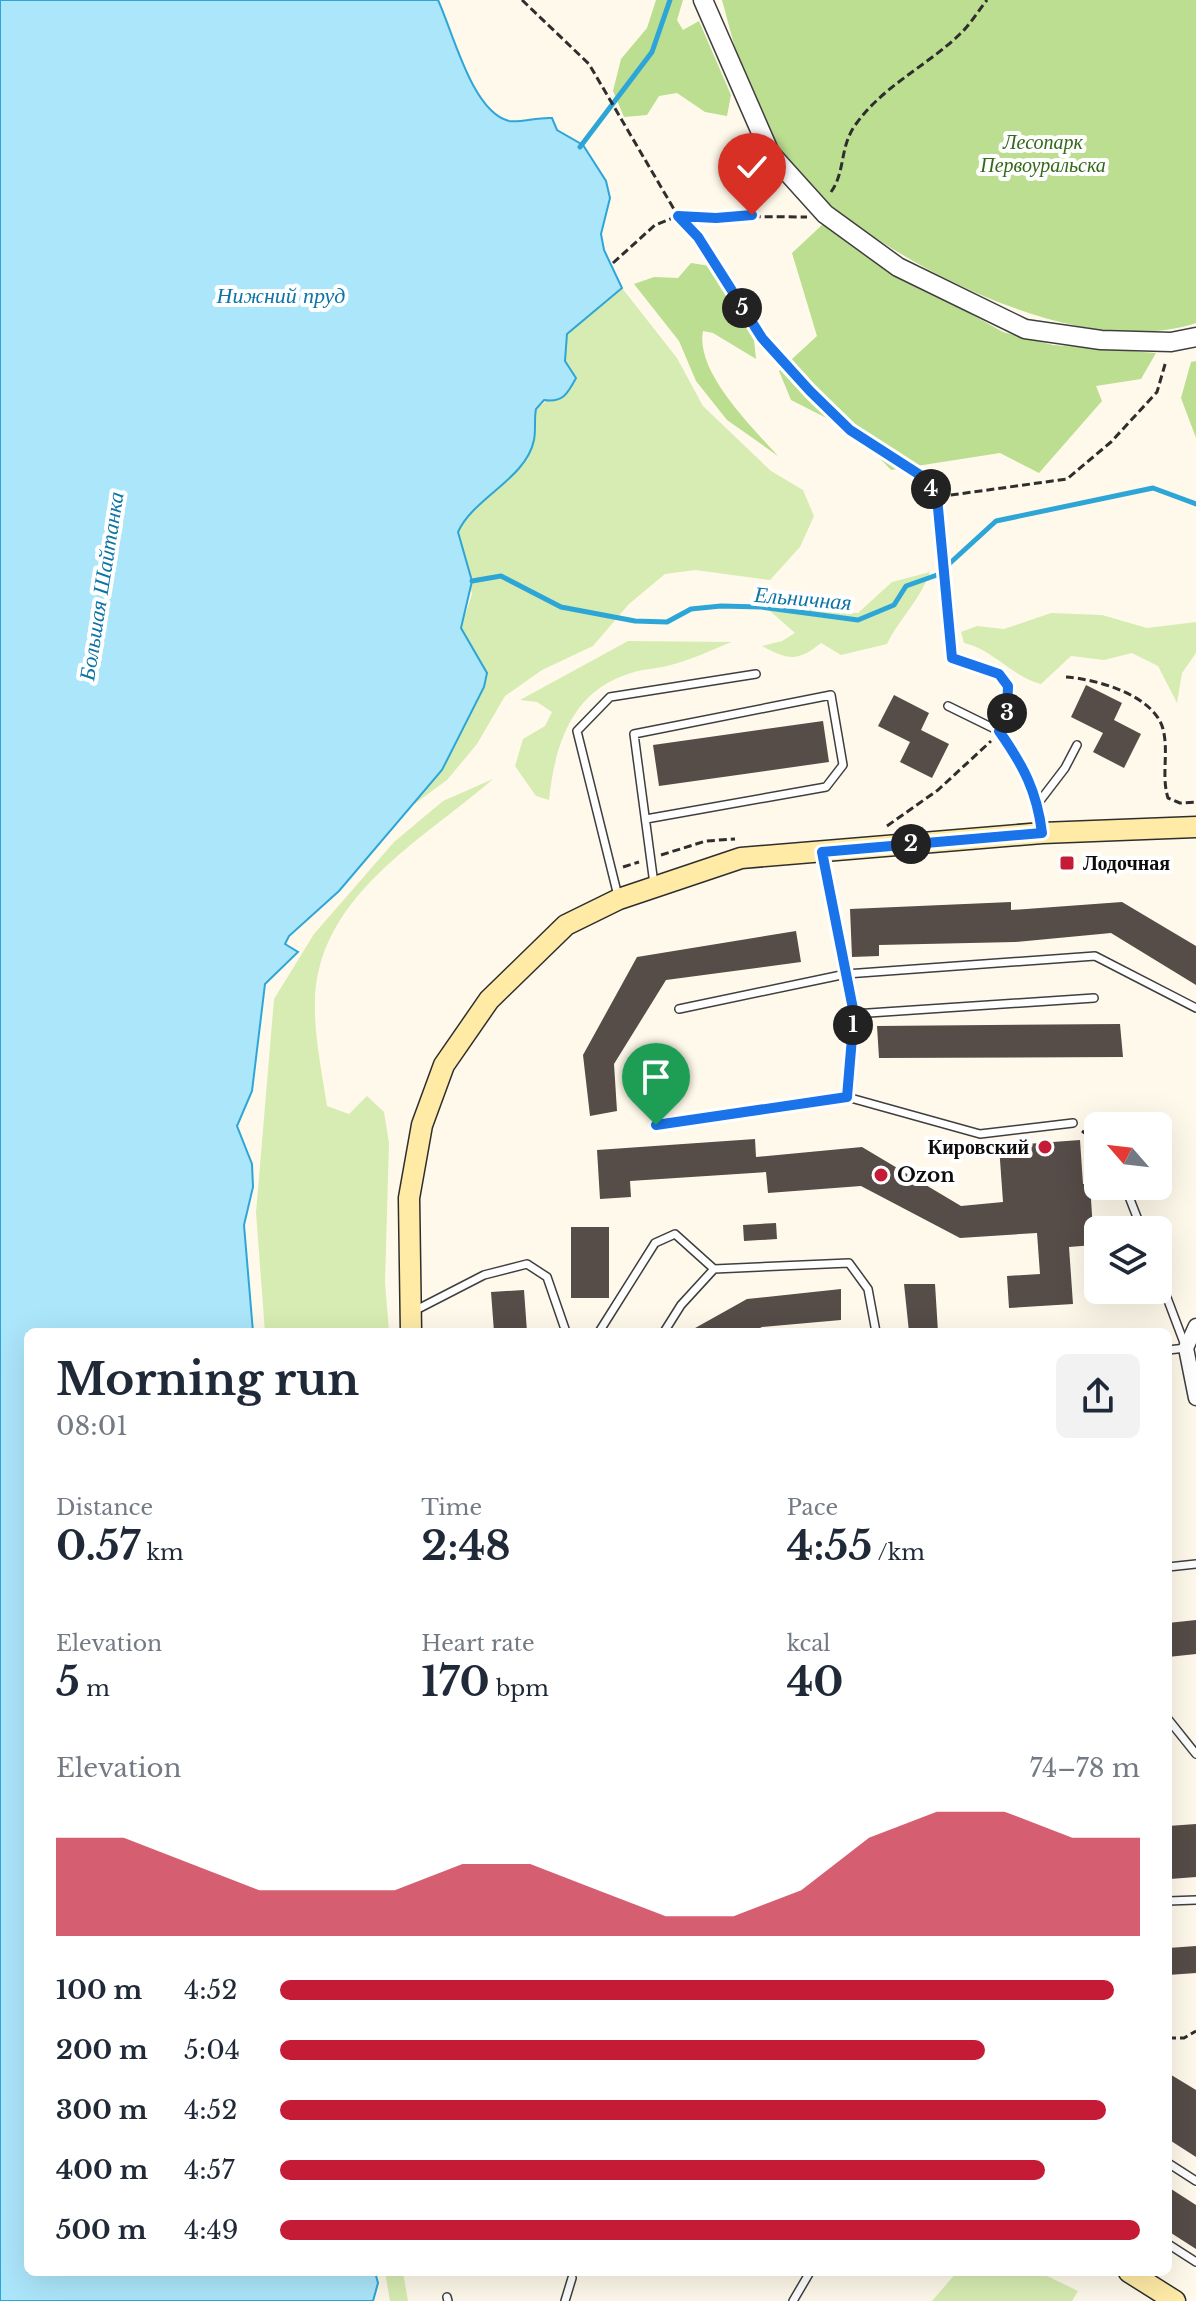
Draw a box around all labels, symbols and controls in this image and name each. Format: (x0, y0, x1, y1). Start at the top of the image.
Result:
park label: Лесопарк Первоуральска (979, 130, 1106, 177)
pin (718, 133, 786, 215)
icon: check (730, 145, 774, 189)
water label: Нижний пруд (216, 282, 345, 309)
pin: 5 (722, 288, 762, 328)
text: 5 (735, 294, 749, 321)
pin: 4 (911, 469, 951, 509)
text: 4 (924, 475, 938, 502)
water label: Большая Шайтанка (73, 490, 130, 683)
water label: Ельничная (752, 581, 853, 616)
pin: 3 (987, 693, 1027, 733)
text: 3 (1000, 699, 1014, 726)
pin: 2 (891, 824, 931, 864)
text: 2 (904, 830, 918, 857)
place label: Лодочная (1083, 851, 1170, 875)
marker: Лодочная (1058, 854, 1076, 872)
pin: 1 (833, 1005, 873, 1045)
text: 1 (848, 1011, 858, 1038)
pin (622, 1043, 690, 1125)
icon: arrive (634, 1055, 678, 1099)
north arrow (1084, 1112, 1172, 1200)
map controls (1084, 1112, 1172, 1304)
place label: Кировский (928, 1135, 1029, 1159)
marker: Кировский (1036, 1138, 1054, 1156)
place label: Ozon (897, 1163, 955, 1187)
marker: Ozon (872, 1166, 890, 1184)
button: layers (1084, 1216, 1172, 1304)
text: Morning run (56, 1352, 359, 1407)
button: share (1056, 1354, 1140, 1438)
text: 08:01 (56, 1410, 128, 1442)
text: Distance (56, 1494, 153, 1521)
text: Time (421, 1494, 482, 1521)
text: Pace (787, 1494, 838, 1521)
text: 0.57 (56, 1521, 140, 1571)
text: 2:48 (421, 1521, 511, 1571)
text: 4:55 (787, 1521, 872, 1571)
text: km (140, 1539, 184, 1566)
text: /km (872, 1539, 925, 1566)
text: Elevation (56, 1630, 162, 1657)
text: Heart rate (421, 1630, 535, 1657)
text: kcal (787, 1630, 831, 1657)
text: 5 (56, 1657, 80, 1707)
text: 170 (421, 1657, 490, 1707)
text: 40 (787, 1657, 843, 1707)
text: m (80, 1675, 110, 1702)
text: bpm (490, 1675, 549, 1702)
text: Elevation (56, 1752, 182, 1784)
text: 74–78 m (1030, 1752, 1140, 1784)
text: 100 m (56, 1974, 142, 2006)
text: 4:52 (184, 1974, 237, 2006)
text: 200 m (56, 2034, 148, 2066)
text: 5:04 (184, 2034, 240, 2066)
text: 300 m (56, 2094, 148, 2126)
text: 4:52 (184, 2094, 237, 2126)
text: 400 m (56, 2154, 148, 2186)
text: 4:57 (184, 2154, 234, 2186)
text: 500 m (56, 2214, 146, 2246)
text: 4:49 (184, 2214, 239, 2246)

